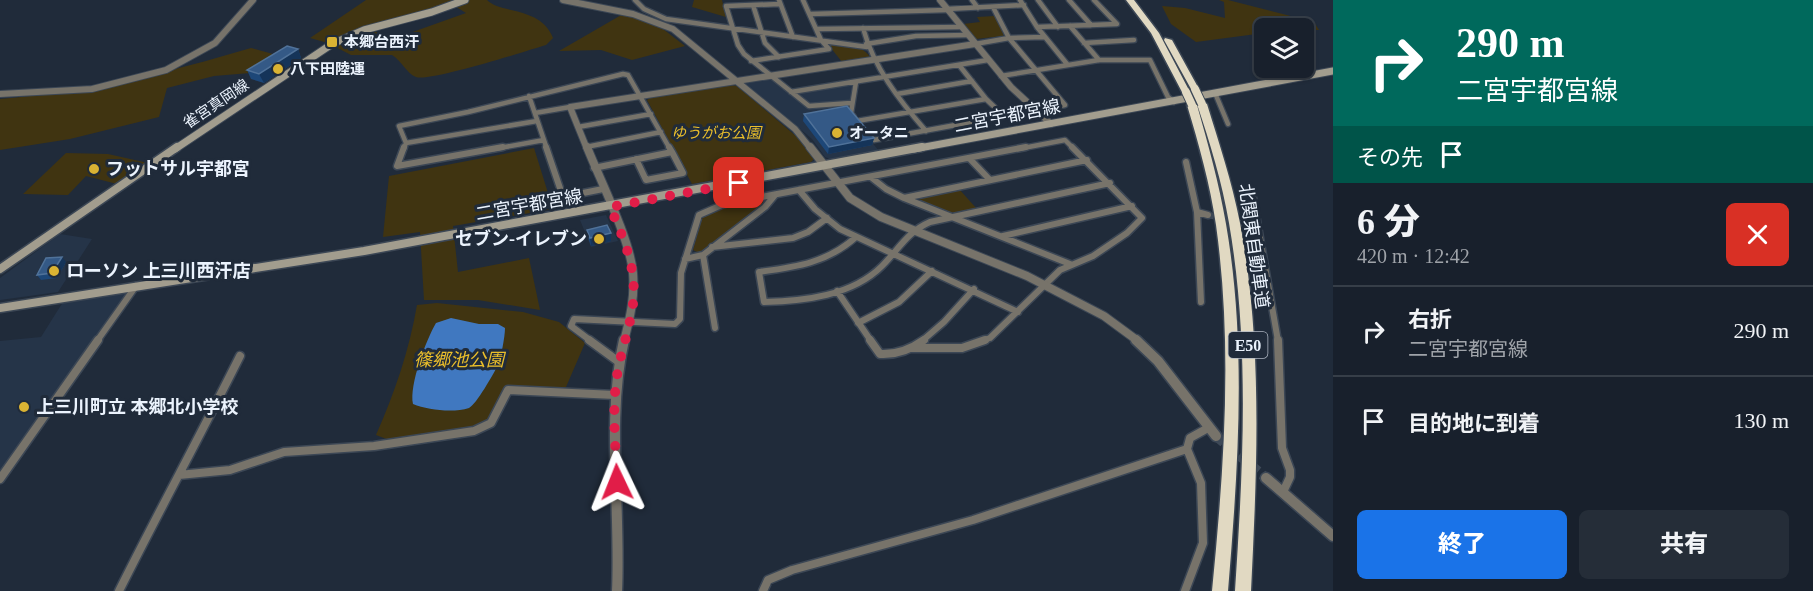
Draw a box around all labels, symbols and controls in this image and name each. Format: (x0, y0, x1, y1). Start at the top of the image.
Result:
map controls (1254, 18, 1314, 78)
button: layers (1254, 18, 1314, 78)
text: 290 m (1456, 20, 1565, 66)
icon: right (1357, 24, 1435, 102)
place label: 本郷台西汗 (344, 34, 419, 50)
marker: 本郷台西汗 (325, 35, 339, 49)
place label: 八下田陸運 (290, 61, 365, 77)
marker: 八下田陸運 (271, 62, 285, 76)
street label: 雀宮真岡線 (180, 76, 252, 132)
text: 二宮宇都宮線 (1456, 76, 1618, 106)
street label: 二宮宇都宮線 (952, 96, 1062, 136)
park label: ゆうがお公園 (671, 125, 763, 141)
place label: オータニ (849, 125, 909, 141)
marker: オータニ (830, 126, 844, 140)
icon: arrive (1435, 138, 1468, 171)
text: その先 (1357, 145, 1423, 170)
pin (713, 157, 764, 208)
place label: フットサル宇都宮 (106, 159, 250, 179)
marker: フットサル宇都宮 (87, 162, 101, 176)
icon: arrive (722, 166, 755, 199)
street label: 北関東自動車道 (1235, 182, 1273, 310)
street label: 二宮宇都宮線 (474, 186, 584, 224)
text: 6 分 (1357, 202, 1420, 242)
button: close (1726, 203, 1789, 266)
place label: セブン-イレブン (455, 229, 587, 249)
marker: セブン-イレブン (592, 232, 606, 246)
text: 420 m · 12:42 (1357, 245, 1470, 267)
place label: ローソン 上三川西汗店 (66, 261, 251, 281)
marker: ローソン 上三川西汗店 (47, 264, 61, 278)
text: 右折 (1408, 307, 1452, 332)
icon: right (1357, 315, 1390, 348)
text: 290 m (1733, 318, 1789, 343)
road number: E50 (1228, 332, 1268, 358)
text: 二宮宇都宮線 (1408, 338, 1528, 360)
park label: 篠郷池公園 (414, 350, 507, 370)
place label: 上三川町立 本郷北小学校 (36, 397, 239, 417)
marker: 上三川町立 本郷北小学校 (17, 400, 31, 414)
icon: arrive (1357, 405, 1390, 438)
text: 130 m (1733, 408, 1789, 433)
text: 目的地に到着 (1408, 411, 1540, 436)
position arrow (585, 450, 649, 514)
button: 終了 (1357, 510, 1567, 579)
button: 共有 (1579, 510, 1789, 579)

